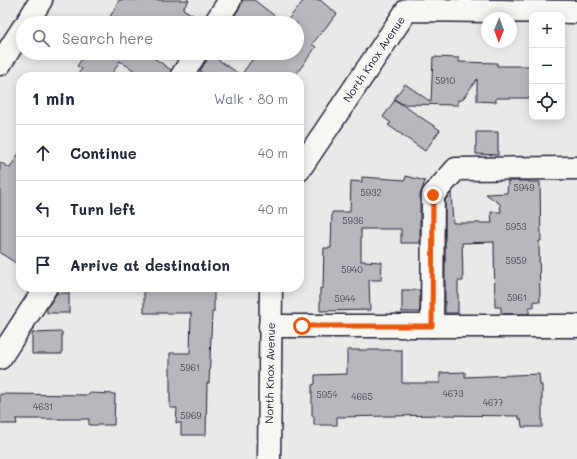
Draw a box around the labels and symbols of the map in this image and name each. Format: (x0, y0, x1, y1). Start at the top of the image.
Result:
street label: North Knox Avenue (339, 12, 408, 105)
north arrow (481, 12, 517, 48)
house number: 5910 (435, 75, 456, 86)
house number: 5949 (513, 182, 535, 193)
route end (424, 186, 442, 204)
house number: 5932 (361, 187, 381, 198)
house number: 5936 (342, 215, 364, 226)
house number: 5953 (505, 221, 527, 232)
house number: 5959 (505, 255, 527, 266)
house number: 5940 (341, 264, 363, 275)
house number: 5961 (507, 292, 527, 303)
house number: 5944 (334, 293, 356, 304)
route start (293, 317, 311, 335)
street label: North Knox Avenue (261, 322, 278, 424)
house number: 5961 (180, 362, 200, 373)
house number: 4673 (443, 388, 464, 399)
house number: 5954 (316, 389, 338, 400)
house number: 4665 (351, 391, 373, 402)
house number: 4677 (483, 397, 503, 408)
house number: 4631 (33, 401, 53, 412)
house number: 5969 (180, 410, 202, 421)

